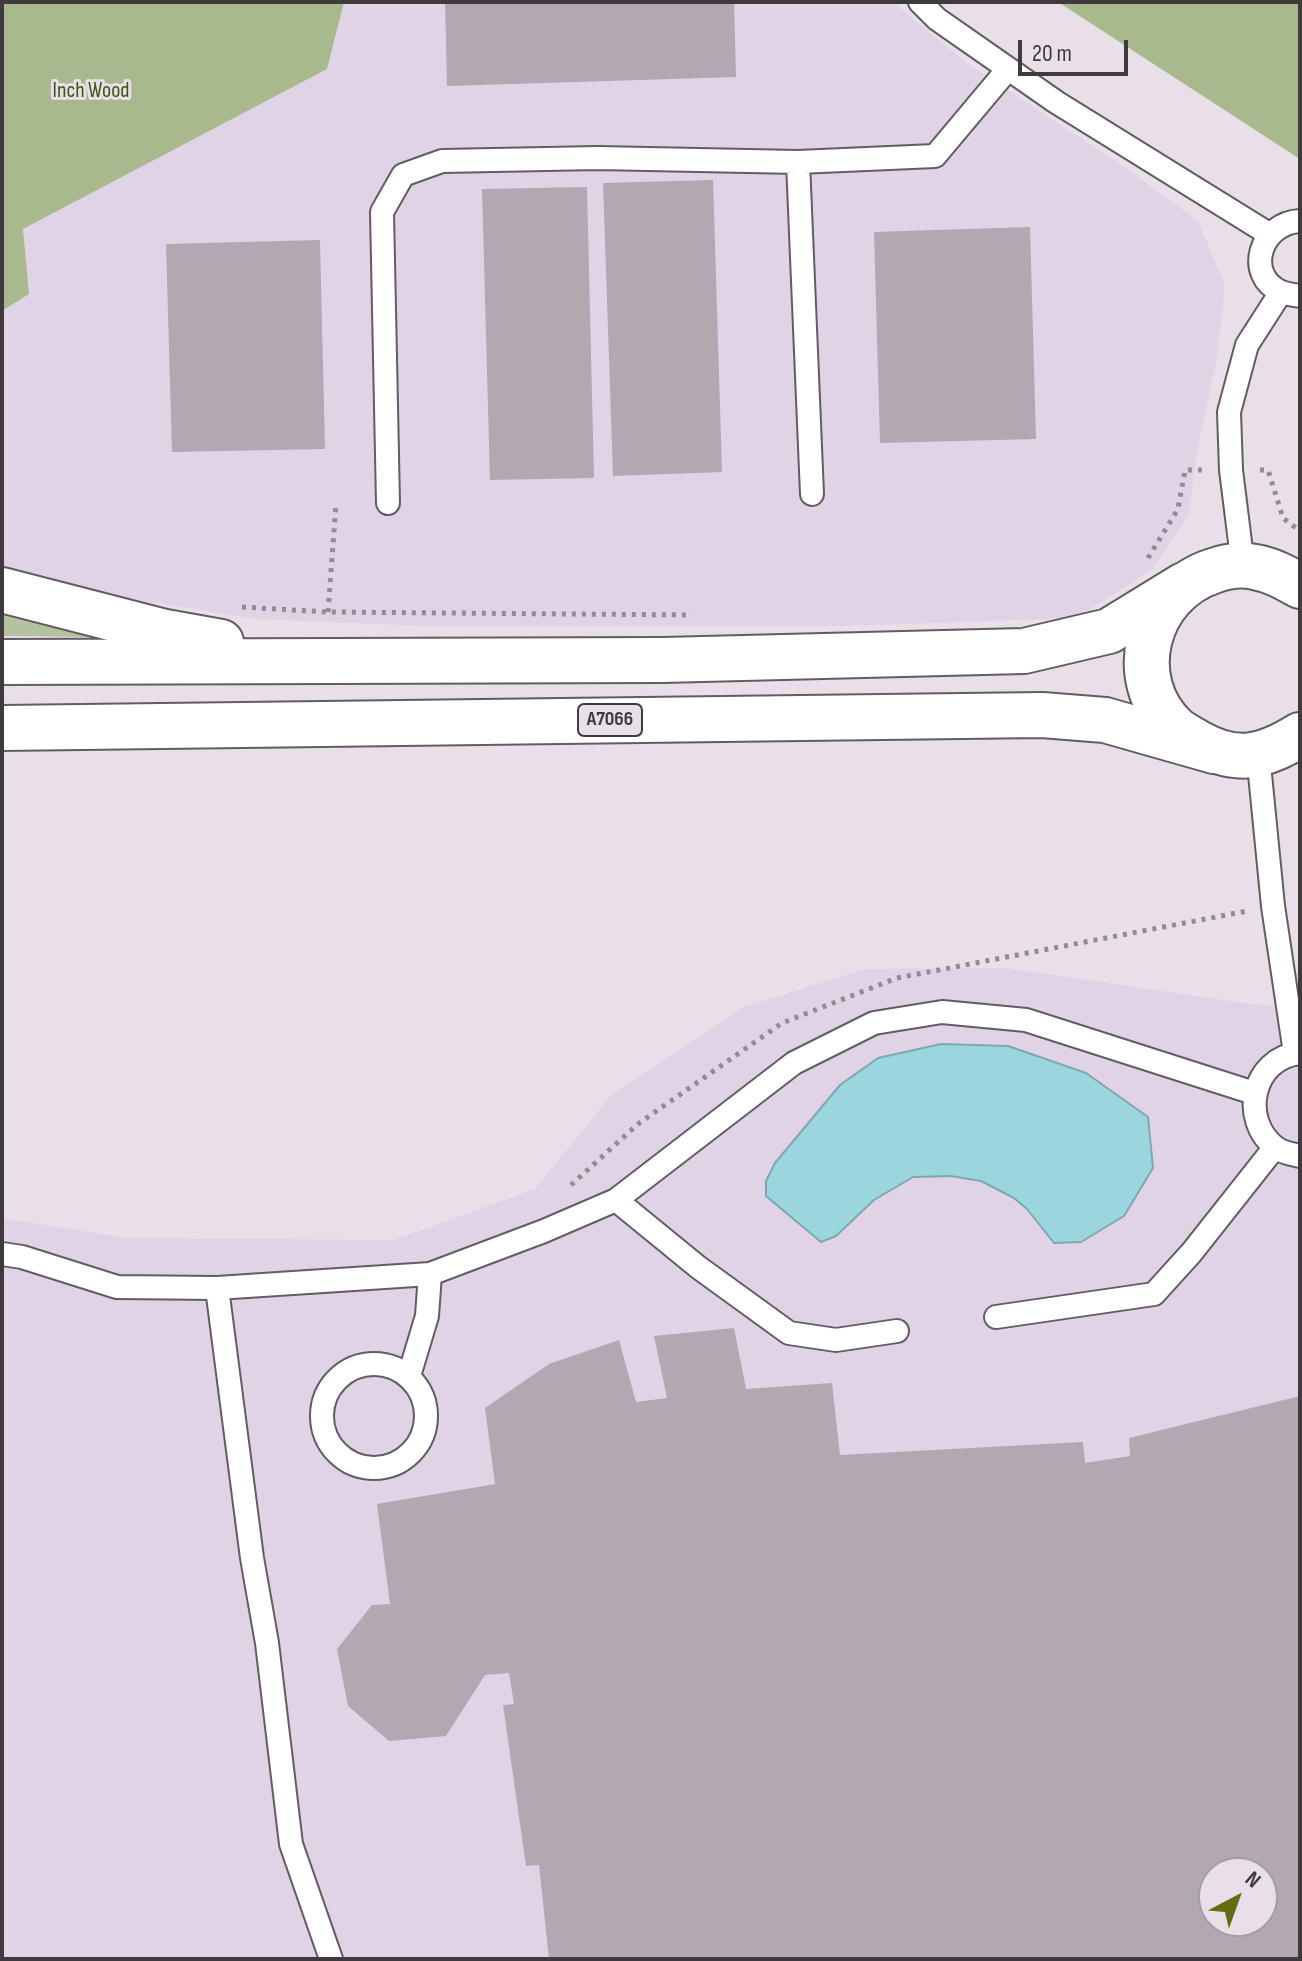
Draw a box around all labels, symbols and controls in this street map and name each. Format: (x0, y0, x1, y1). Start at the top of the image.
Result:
scale bar (1022, 24, 1132, 74)
text: 20 m (1032, 39, 1072, 68)
park label: Inch Wood (53, 78, 129, 104)
road number: A7066 (578, 704, 642, 736)
north arrow (1198, 1857, 1278, 1937)
text: N (1239, 1866, 1266, 1894)

